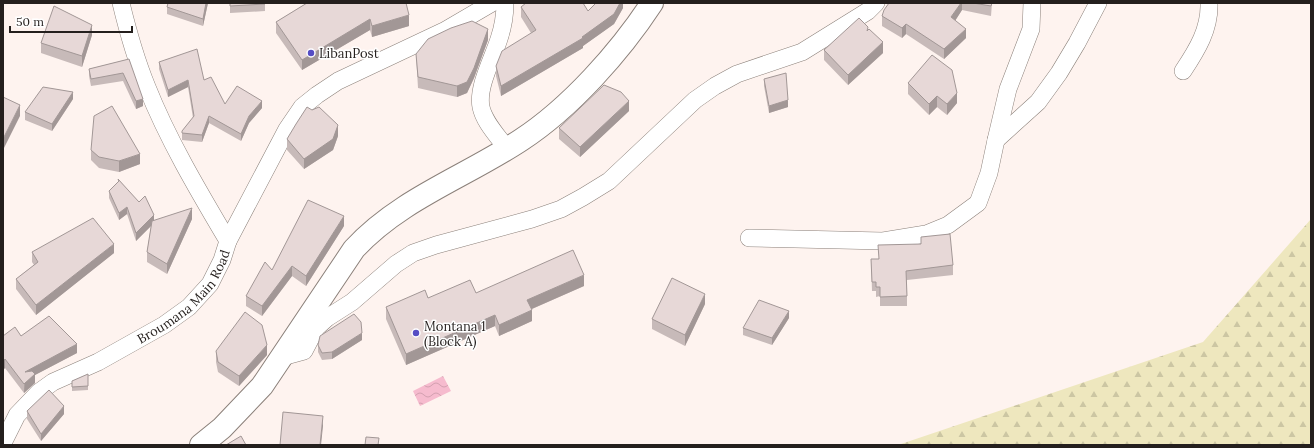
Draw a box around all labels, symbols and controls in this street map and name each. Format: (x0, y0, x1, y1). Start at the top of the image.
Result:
scale bar (10, 8, 132, 34)
text: 50 m (16, 14, 44, 29)
place label: LibanPost (319, 45, 379, 62)
marker: LibanPost (306, 48, 316, 58)
street label: Broumana Main Road (134, 247, 233, 347)
place label: Montana 1 (Block A) (424, 318, 486, 350)
marker: Montana 1 (Block A) (411, 328, 421, 338)

